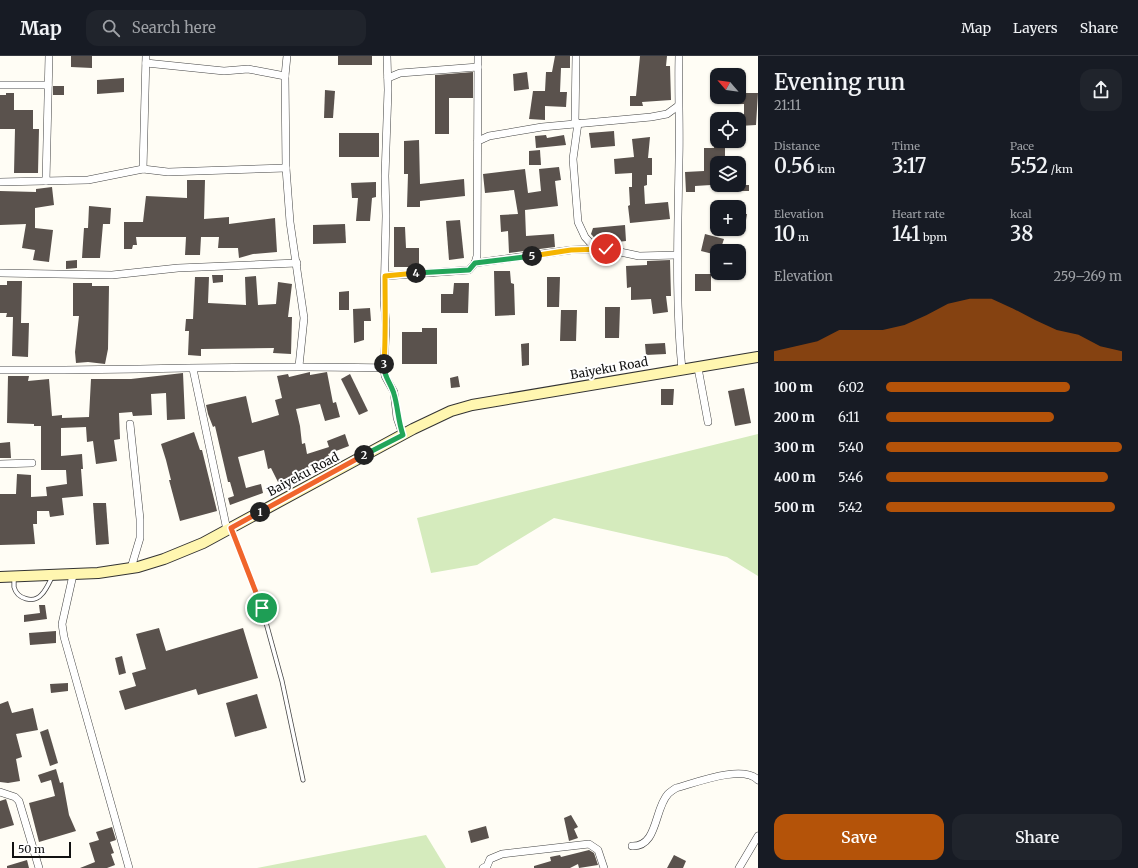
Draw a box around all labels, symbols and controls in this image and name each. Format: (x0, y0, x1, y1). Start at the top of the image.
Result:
search box (86, 10, 366, 46)
text: Map (20, 16, 62, 40)
icon: search (100, 17, 122, 39)
text: Search here (132, 18, 216, 37)
text: Map (961, 19, 991, 37)
text: Layers (1013, 19, 1058, 37)
text: Share (1080, 19, 1118, 37)
north arrow (710, 68, 746, 104)
map controls (710, 68, 746, 280)
text: Evening run (774, 68, 905, 96)
button: share (1080, 69, 1122, 111)
text: 21:11 (774, 97, 801, 114)
button: locate (710, 112, 746, 148)
text: Distance (774, 139, 820, 153)
text: Time (892, 139, 920, 153)
text: Pace (1010, 139, 1034, 153)
text: 0.56 (774, 153, 815, 178)
text: 3:17 (892, 153, 926, 178)
text: 5:52 (1010, 153, 1048, 178)
button: layers (710, 156, 746, 192)
text: km (815, 162, 835, 176)
text: /km (1048, 162, 1073, 176)
button: + (710, 200, 746, 236)
text: Elevation (774, 207, 824, 221)
text: Heart rate (892, 207, 945, 221)
text: kcal (1010, 207, 1032, 221)
text: 10 (774, 221, 795, 246)
text: 141 (892, 221, 920, 246)
text: 38 (1010, 221, 1033, 246)
text: m (795, 230, 809, 244)
text: bpm (920, 230, 947, 244)
pin (589, 232, 623, 266)
icon: check (595, 238, 617, 260)
button: − (710, 244, 746, 280)
pin: 5 (522, 246, 542, 266)
text: 5 (529, 249, 535, 263)
pin: 4 (406, 263, 426, 283)
text: 4 (413, 266, 420, 280)
text: Elevation (774, 268, 833, 285)
text: 259–269 m (1053, 268, 1122, 285)
pin: 3 (374, 354, 394, 374)
street label: Baiyeku Road (569, 354, 649, 382)
text: 3 (381, 357, 387, 371)
text: 100 m (774, 379, 813, 396)
text: 6:02 (838, 379, 864, 396)
text: 200 m (774, 409, 815, 426)
text: 6:11 (838, 409, 859, 426)
text: 300 m (774, 439, 815, 456)
text: 5:40 (838, 439, 864, 456)
pin: 2 (354, 445, 374, 465)
text: 2 (361, 448, 367, 462)
street label: Baiyeku Road (265, 449, 341, 499)
text: 400 m (774, 469, 816, 486)
text: 5:46 (838, 469, 863, 486)
text: 500 m (774, 499, 815, 516)
text: 5:42 (838, 499, 863, 516)
pin: 1 (250, 502, 270, 522)
text: 1 (257, 505, 263, 519)
pin (245, 591, 279, 625)
icon: arrive (251, 597, 273, 619)
button: Save (774, 814, 944, 860)
button: Share (952, 814, 1122, 860)
scale bar (12, 840, 71, 859)
text: 50 m (18, 842, 45, 856)

